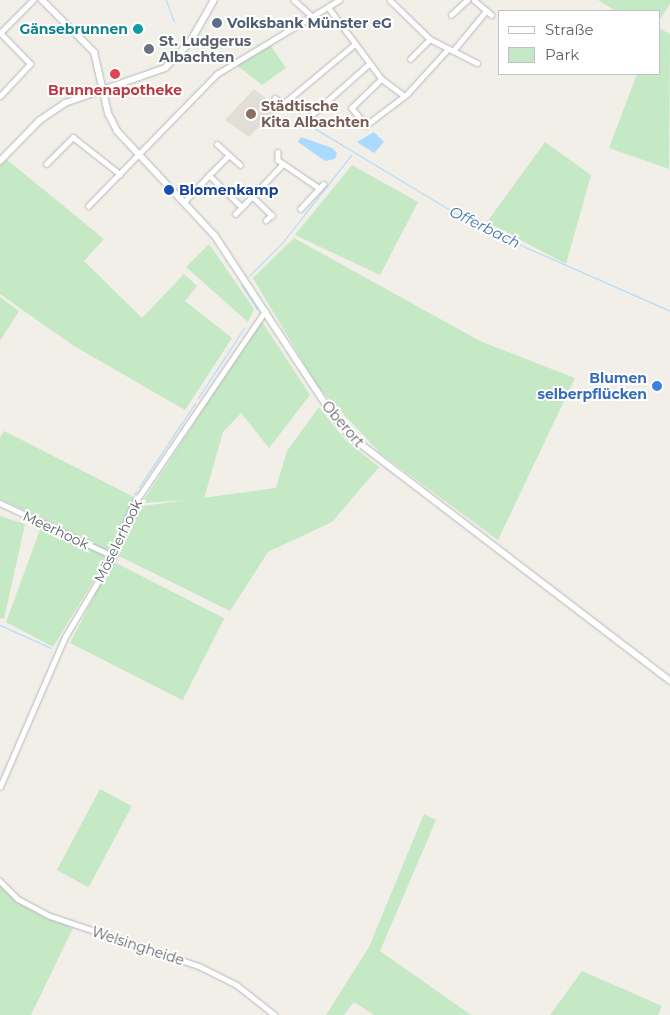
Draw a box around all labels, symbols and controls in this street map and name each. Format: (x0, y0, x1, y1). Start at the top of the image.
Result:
legend (498, 10, 660, 75)
place label: Volksbank Münster eG (227, 15, 392, 31)
marker: Volksbank Münster eG (211, 17, 223, 29)
text: Straße (545, 20, 594, 39)
place label: Gänsebrunnen (19, 21, 128, 37)
marker: Gänsebrunnen (132, 23, 144, 35)
place label: St. Ludgerus Albachten (159, 33, 251, 65)
marker: St. Ludgerus Albachten (143, 43, 155, 55)
text: Park (545, 45, 579, 64)
marker: Brunnenapotheke (109, 68, 121, 80)
place label: Brunnenapotheke (48, 82, 182, 98)
place label: Städtische Kita Albachten (261, 98, 369, 130)
marker: Städtische Kita Albachten (245, 108, 257, 120)
place label: Blomenkamp (179, 182, 278, 198)
marker: Blomenkamp (163, 184, 175, 196)
water label: Offerbach (447, 202, 523, 252)
place label: Blumen selberpflücken (538, 370, 647, 402)
marker: Blumen selberpflücken (651, 380, 663, 392)
street label: Oberort (318, 398, 368, 450)
street label: Möselerhook (91, 497, 145, 585)
street label: Meerhook (20, 507, 92, 553)
street label: Welsingheide (90, 923, 186, 969)

